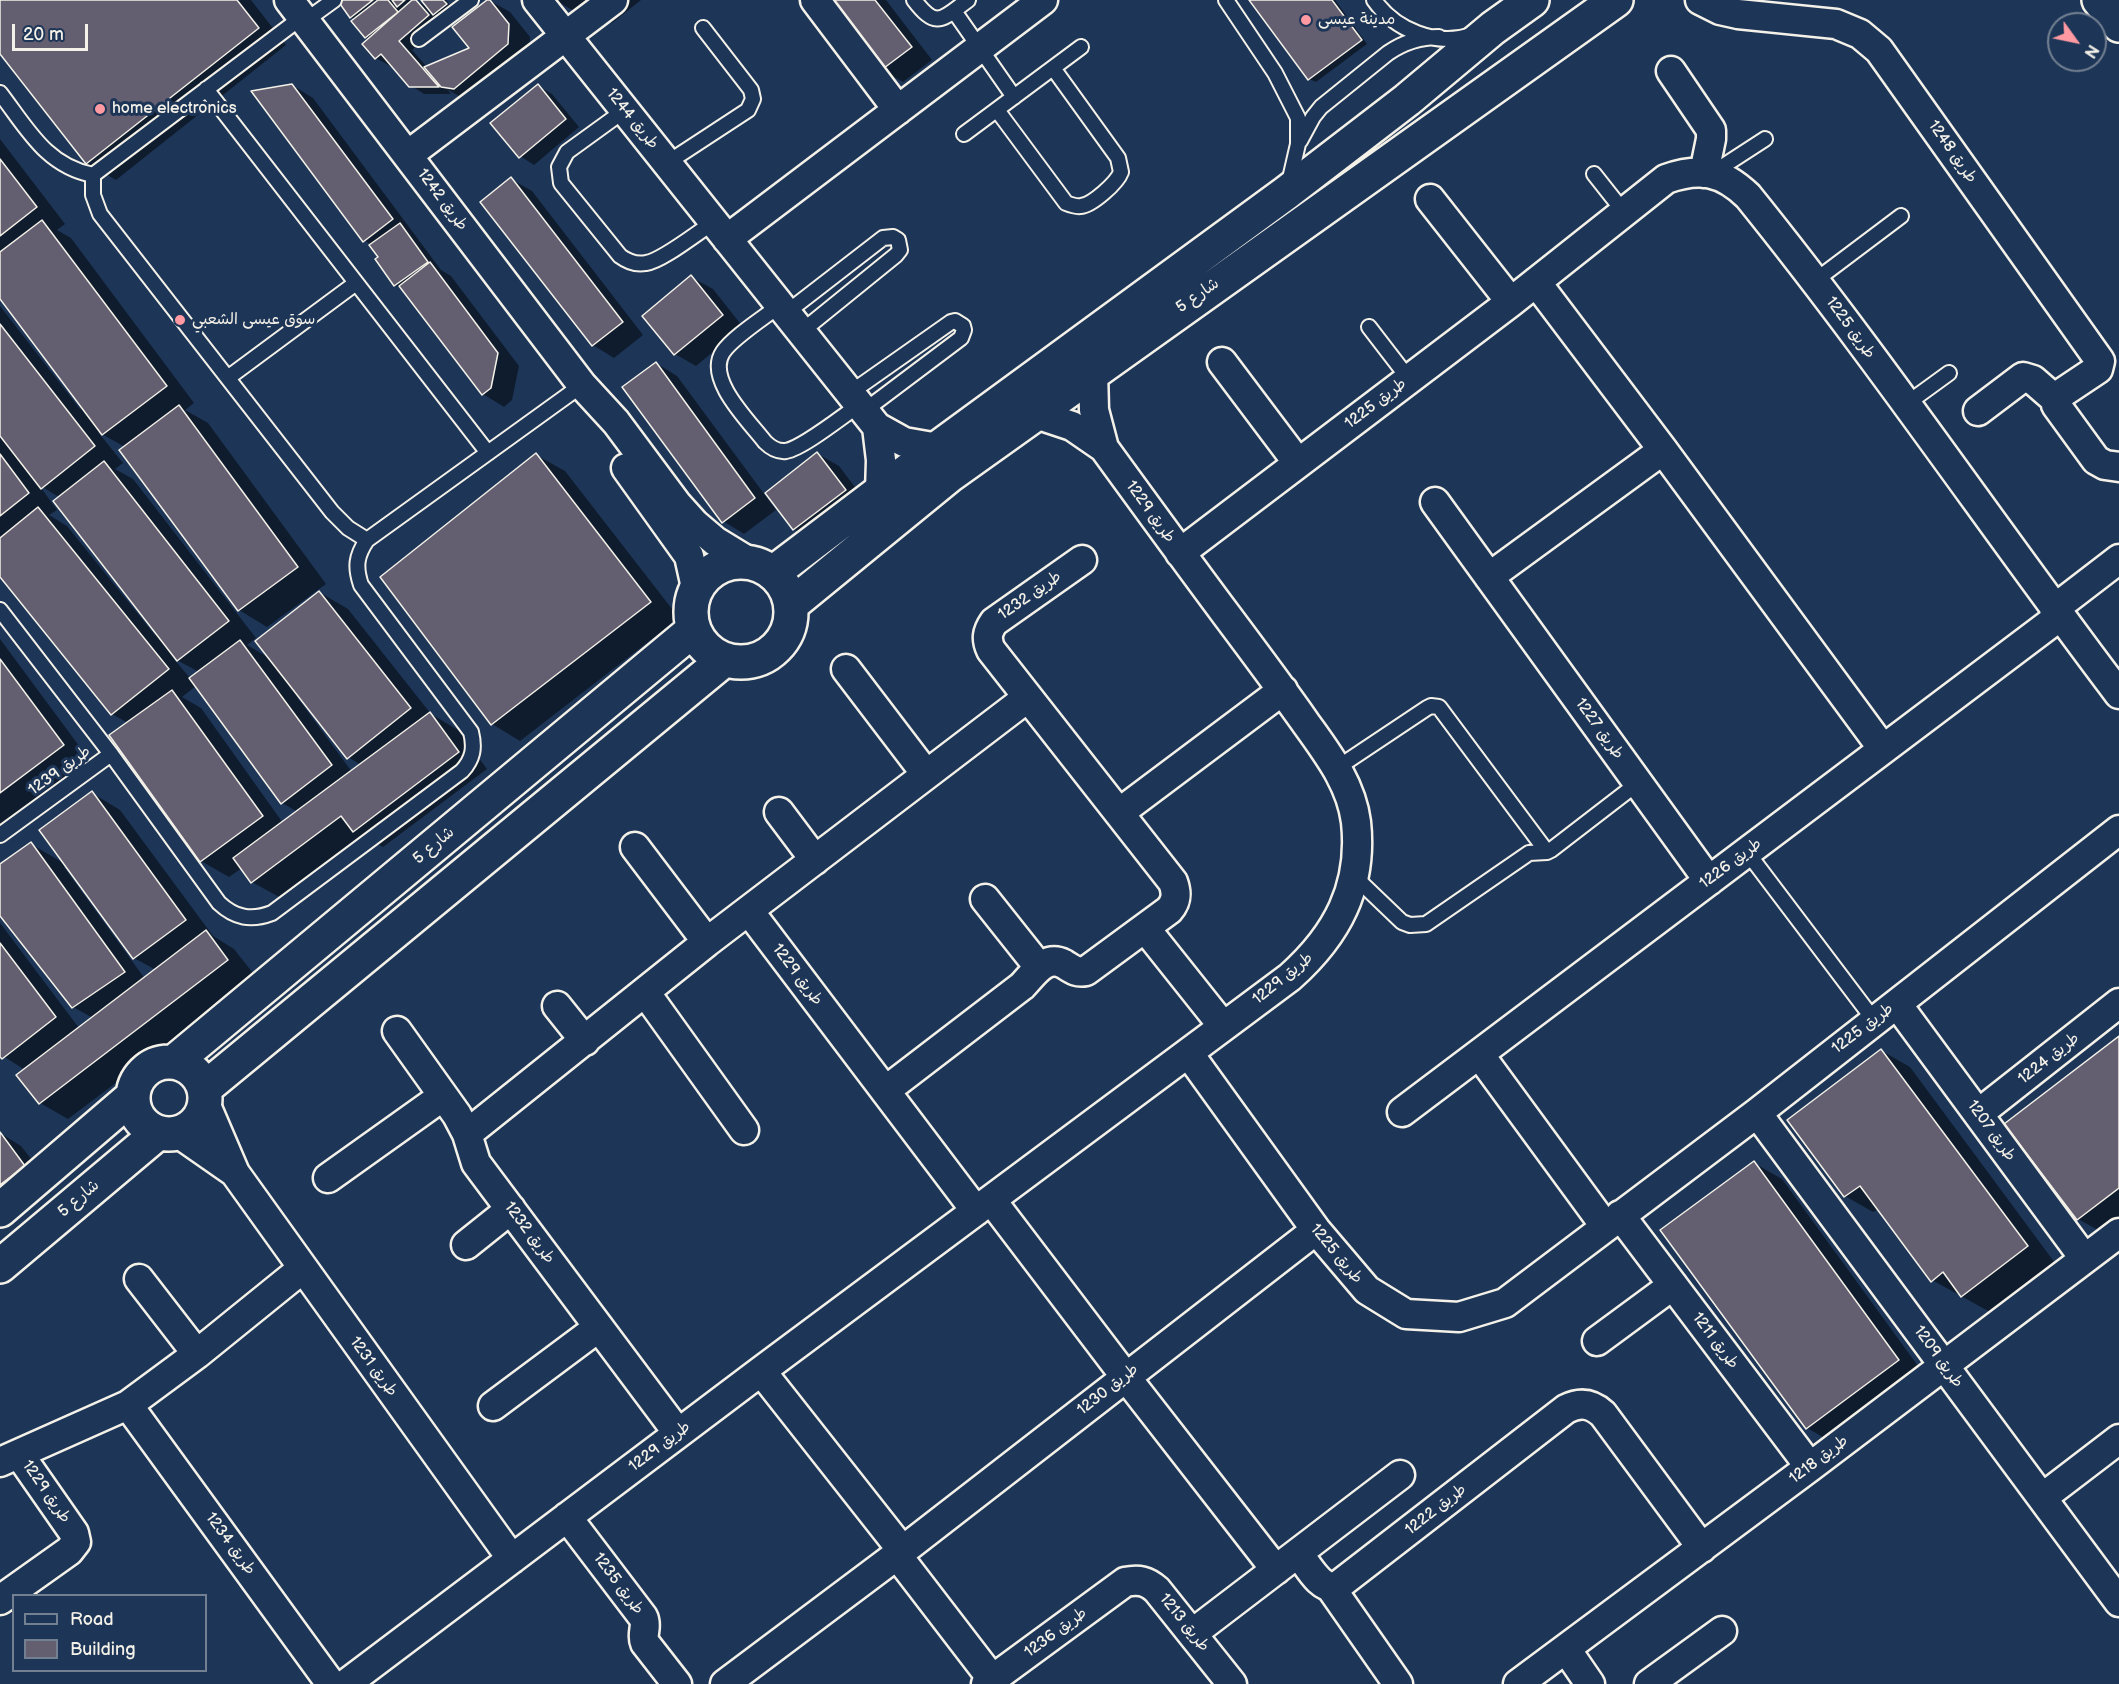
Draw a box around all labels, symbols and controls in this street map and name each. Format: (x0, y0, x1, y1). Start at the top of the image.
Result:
place label: مدينة عيسى (1318, 10, 1395, 30)
scale bar (15, 12, 92, 50)
north arrow (2047, 12, 2107, 72)
marker: مدينة عيسى (1299, 13, 1313, 27)
text: 20 m (23, 24, 64, 45)
text: N (2080, 41, 2102, 61)
street label: طريق 1244 (602, 85, 662, 153)
place label: home electronics (112, 99, 237, 119)
marker: home electronics (93, 102, 107, 116)
street label: طريق 1248 (1923, 117, 1981, 187)
street label: طريق 1242 (413, 165, 471, 235)
street label: شارع 5 (1173, 274, 1223, 318)
street label: طريق 1225 (1821, 293, 1879, 363)
place label: سوق عيسى الشعبي (192, 310, 315, 330)
marker: سوق عيسى الشعبي (173, 313, 187, 327)
street label: طريق 1225 (1341, 375, 1411, 433)
street label: طريق 1229 (1121, 477, 1179, 547)
street label: طريق 1232 (995, 567, 1065, 625)
street label: طريق 1227 (1570, 695, 1628, 763)
street label: طريق 1239 (25, 742, 95, 800)
street label: شارع 5 (409, 823, 459, 869)
street label: طريق 1226 (1696, 834, 1766, 894)
street label: طريق 1229 (768, 940, 826, 1010)
street label: طريق 1229 (1249, 949, 1317, 1009)
street label: طريق 1225 (1828, 1000, 1898, 1058)
street label: طريق 1224 (2015, 1029, 2083, 1089)
street label: طريق 1207 (1962, 1097, 2020, 1165)
street label: شارع 5 (54, 1176, 104, 1222)
street label: طريق 1232 (500, 1198, 558, 1268)
street label: طريق 1225 (1305, 1220, 1367, 1288)
street label: طريق 1211 (1688, 1309, 1742, 1373)
street label: طريق 1209 (1909, 1322, 1967, 1392)
street label: طريق 1231 (345, 1333, 401, 1401)
street label: طريق 1230 (1074, 1360, 1142, 1420)
street label: طريق 1229 (625, 1418, 695, 1476)
street label: طريق 1218 (1786, 1432, 1852, 1488)
street label: طريق 1229 (17, 1457, 75, 1527)
street label: طريق 1222 (1402, 1480, 1470, 1540)
street label: طريق 1234 (201, 1509, 259, 1579)
street label: طريق 1235 (589, 1549, 647, 1619)
street label: طريق 1213 (1155, 1590, 1213, 1656)
legend (12, 1594, 207, 1672)
street label: طريق 1236 (1021, 1604, 1091, 1662)
text: Road (70, 1609, 114, 1630)
text: Building (70, 1639, 136, 1660)

